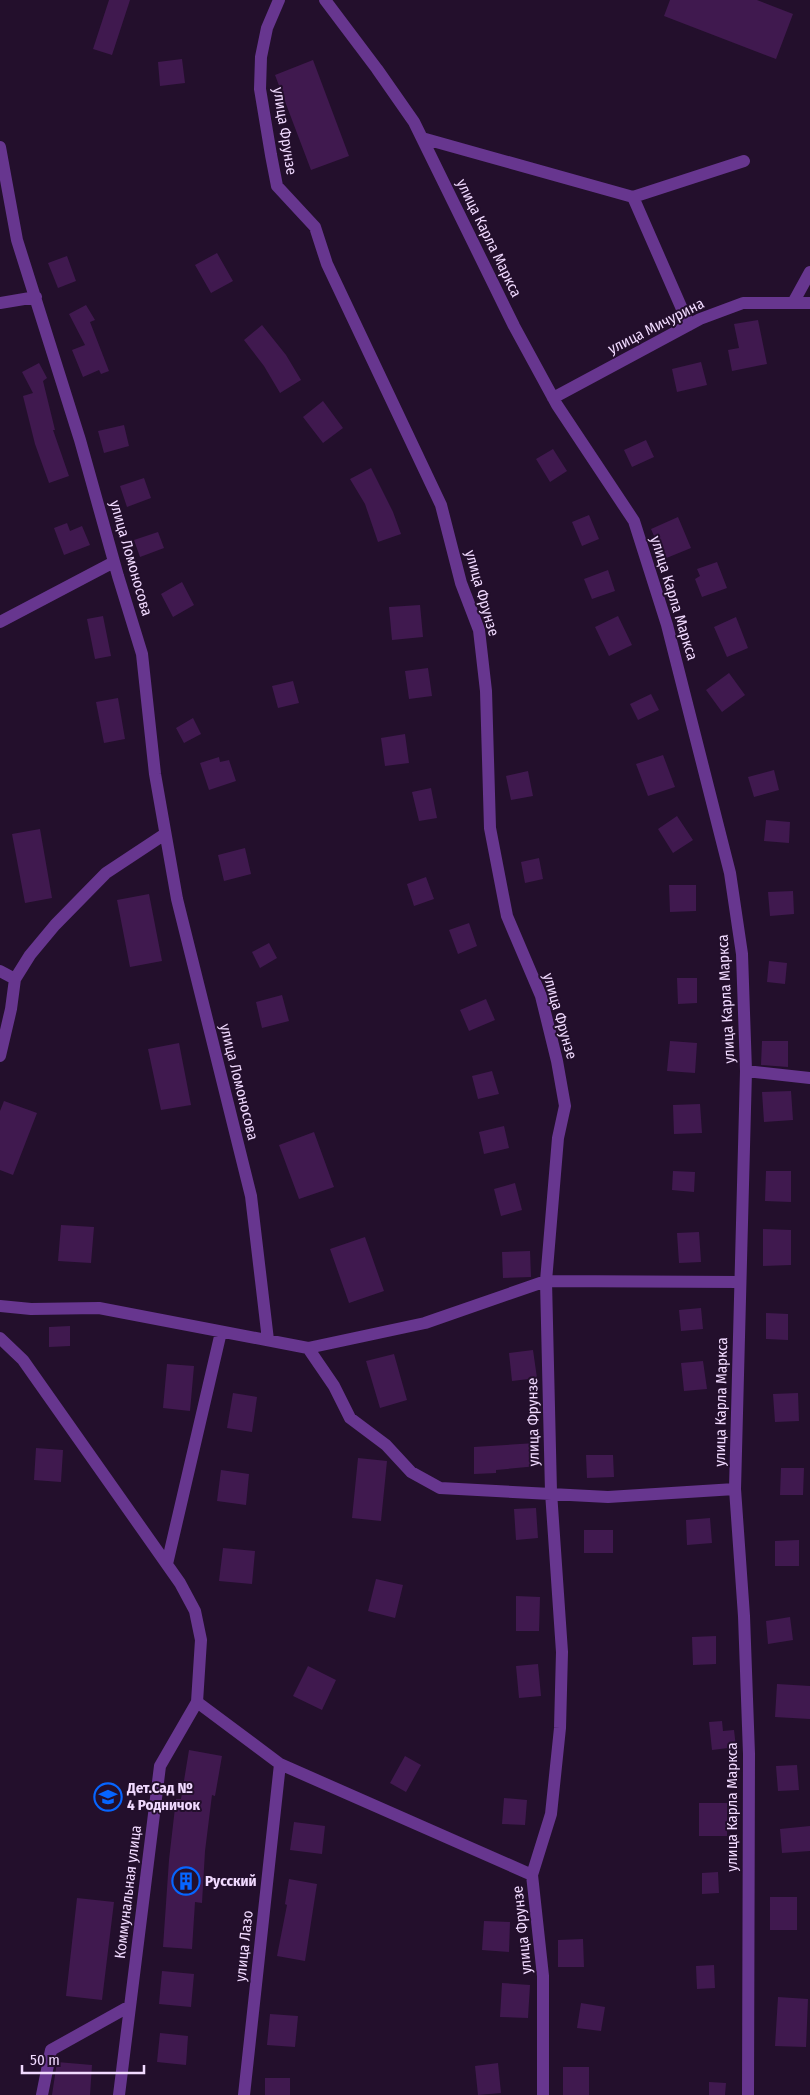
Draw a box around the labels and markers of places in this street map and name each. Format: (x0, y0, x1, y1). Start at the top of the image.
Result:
place label: Дет.Сад № 4 Родничок (126, 1779, 201, 1814)
school or university icon: Дет.Сад № 4 Родничок (93, 1782, 123, 1812)
building icon: Русский (171, 1866, 201, 1896)
place label: Русский (205, 1872, 256, 1890)

